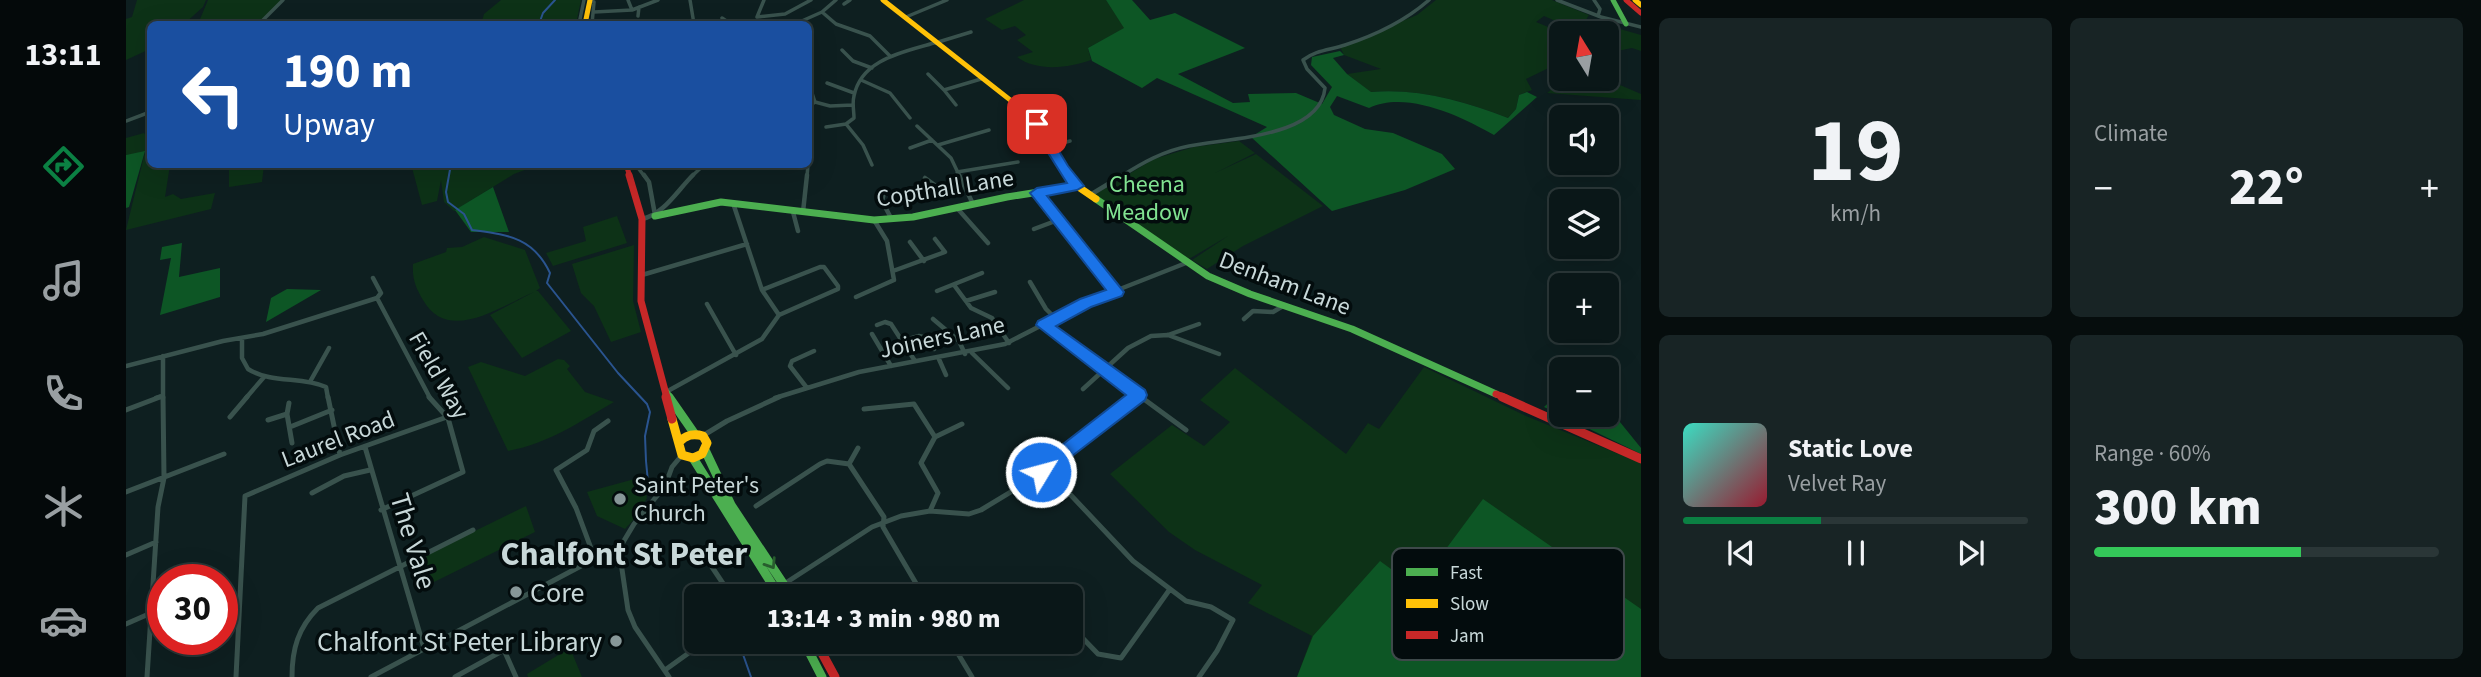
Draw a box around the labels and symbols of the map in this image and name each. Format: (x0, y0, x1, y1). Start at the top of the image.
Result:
north arrow (1549, 21, 1619, 91)
pin (1007, 94, 1067, 154)
street label: Copthall Lane (874, 160, 1016, 217)
park label: Cheena Meadow (1105, 167, 1189, 230)
street label: Denham Lane (1214, 242, 1356, 325)
street label: Joiners Lane (876, 307, 1008, 368)
street label: Field Way (399, 325, 478, 425)
street label: Laurel Road (276, 402, 400, 477)
position arrow (1004, 435, 1078, 509)
place label: Saint Peter's Church (634, 468, 759, 531)
street label: The Vale (379, 488, 447, 594)
marker: Saint Peter's Church (612, 491, 628, 507)
district label: Chalfont St Peter (501, 531, 748, 578)
legend (1392, 548, 1624, 660)
one-way arrow (763, 556, 776, 569)
text: Fast (1450, 560, 1483, 587)
speed limit sign: 30 (147, 564, 238, 655)
place label: Core (530, 573, 585, 613)
marker: Core (508, 584, 524, 600)
text: Slow (1450, 591, 1489, 618)
place label: Chalfont St Peter Library (317, 622, 602, 662)
text: Jam (1450, 623, 1484, 650)
marker: Chalfont St Peter Library (608, 633, 624, 649)

